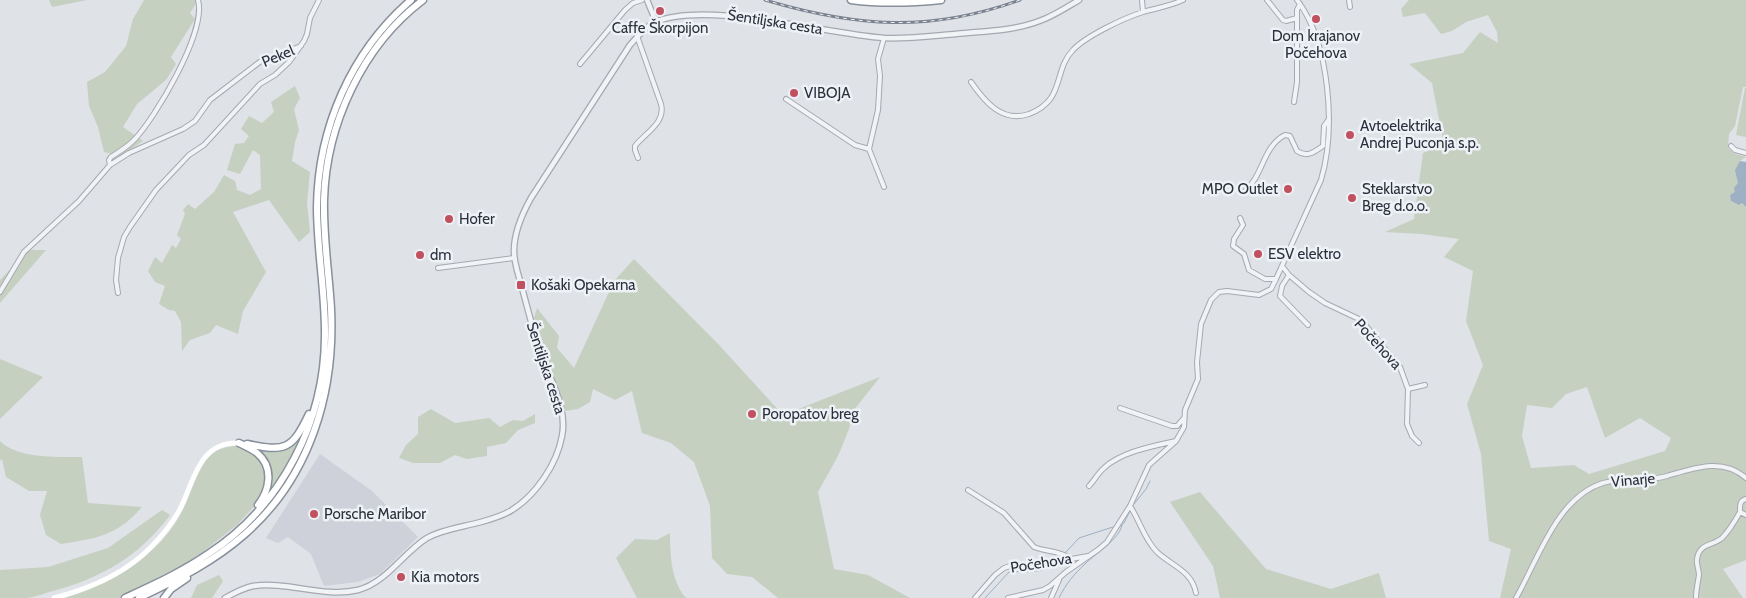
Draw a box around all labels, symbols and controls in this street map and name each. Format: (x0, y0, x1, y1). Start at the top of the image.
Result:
marker: Caffe Škorpijon (654, 5, 666, 17)
street label: Šentiljska cesta (726, 5, 825, 39)
marker: Dom krajanov Počehova (1310, 13, 1322, 25)
place label: Caffe Škorpijon (612, 18, 708, 37)
place label: Dom krajanov Počehova (1272, 27, 1361, 62)
street label: Pekel (259, 41, 297, 71)
place label: VIBOJA (804, 84, 851, 102)
marker: VIBOJA (788, 87, 800, 99)
place label: Avtoelektrika Andrej Puconja s.p. (1360, 117, 1479, 152)
marker: Avtoelektrika Andrej Puconja s.p. (1344, 129, 1356, 141)
place label: MPO Outlet (1202, 180, 1278, 198)
place label: Steklarstvo Breg d.o.o. (1362, 180, 1432, 215)
marker: MPO Outlet (1282, 183, 1294, 195)
marker: Steklarstvo Breg d.o.o. (1346, 192, 1358, 204)
place label: Hofer (459, 210, 495, 228)
marker: Hofer (443, 213, 455, 225)
place label: ESV elektro (1268, 245, 1341, 263)
place label: dm (430, 246, 451, 264)
marker: ESV elektro (1252, 248, 1264, 260)
marker: dm (414, 249, 426, 261)
place label: Košaki Opekarna (531, 276, 636, 294)
marker: Košaki Opekarna (515, 279, 527, 291)
street label: Počehova (1351, 315, 1406, 374)
street label: Šentiljska cesta (523, 319, 571, 417)
place label: Poropatov breg (762, 405, 859, 423)
marker: Poropatov breg (746, 408, 758, 420)
street label: Vinarje (1610, 469, 1656, 491)
place label: Porsche Maribor (324, 505, 426, 523)
marker: Porsche Maribor (308, 508, 320, 520)
street label: Počehova (1009, 549, 1074, 577)
place label: Kia motors (411, 568, 479, 586)
marker: Kia motors (395, 571, 407, 583)

